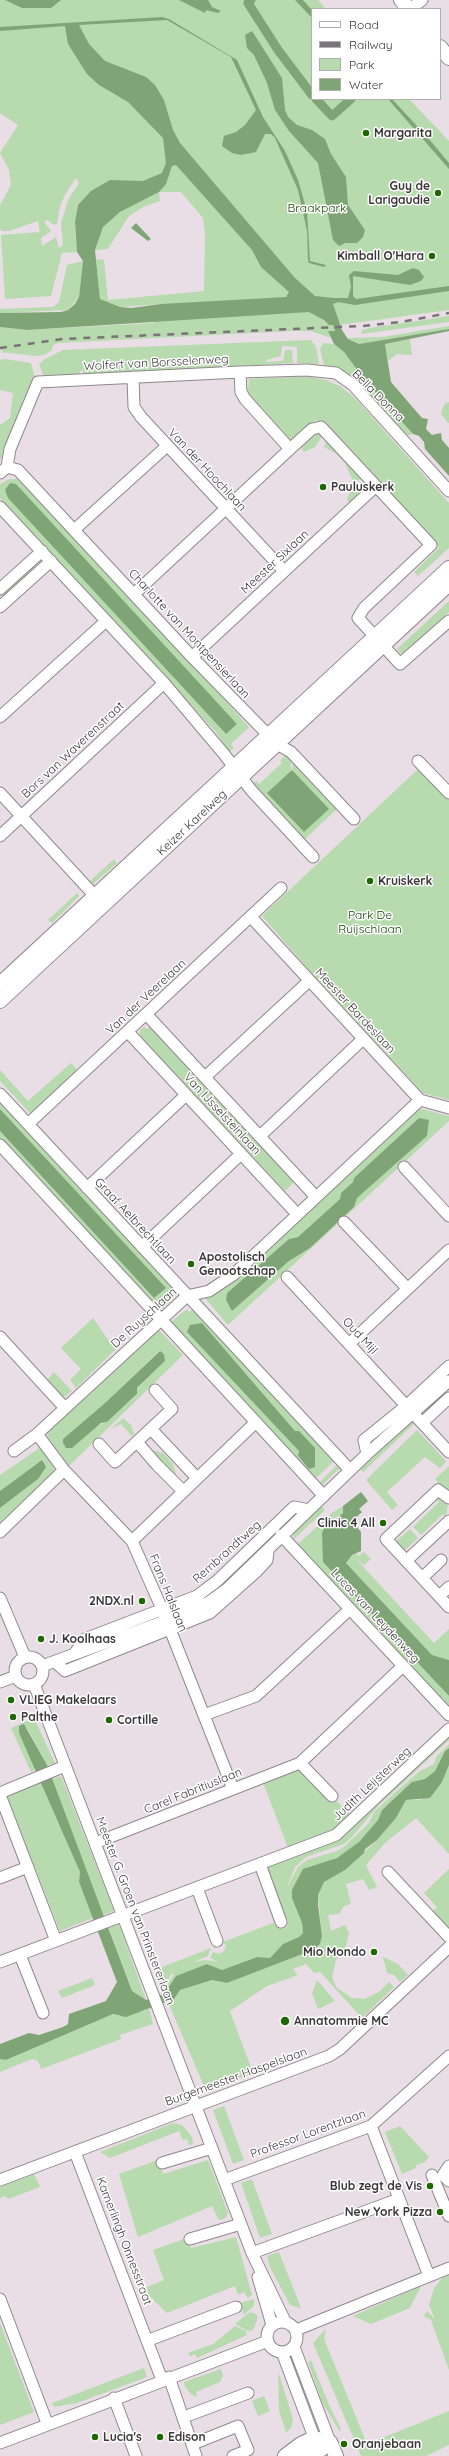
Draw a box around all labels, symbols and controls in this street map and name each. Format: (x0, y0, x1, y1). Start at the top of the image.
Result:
legend (311, 8, 441, 100)
text: Road (349, 17, 379, 32)
text: Railway (349, 37, 393, 52)
text: Park (349, 57, 374, 72)
text: Water (349, 77, 383, 92)
place label: Margarita (374, 126, 432, 140)
marker: Margarita (361, 128, 371, 138)
place label: Guy de Larigaudie (368, 179, 430, 207)
marker: Guy de Larigaudie (433, 188, 443, 198)
park label: Braakpark (288, 201, 346, 215)
place label: Kimball O'Hara (337, 249, 424, 263)
marker: Kimball O'Hara (427, 251, 437, 261)
street label: Wolfert van Borsselenweg (83, 352, 229, 374)
street label: Bella Donna (349, 367, 407, 425)
street label: Van der Hoochlaan (165, 426, 249, 514)
place label: Pauluskerk (331, 480, 394, 494)
marker: Pauluskerk (318, 482, 328, 492)
street label: Meester Sixlaan (238, 527, 312, 597)
street label: Charlotte van Montpensierlaan (125, 566, 253, 702)
street label: Bors van Waverenstraat (19, 699, 127, 801)
street label: Keizer Karelweg (154, 787, 230, 859)
place label: Kruiskerk (378, 874, 432, 888)
marker: Kruiskerk (365, 876, 375, 886)
park label: Park De Ruijschlaan (338, 908, 402, 936)
street label: Van der Veerelaan (103, 956, 189, 1038)
street label: Meester Bardeslaan (312, 965, 398, 1057)
street label: Van IJsselsteinlaan (181, 1070, 263, 1158)
street label: Graaf Aelbrechtlaan (91, 1175, 179, 1267)
place label: Apostolisch Genootschap (199, 1250, 276, 1278)
marker: Apostolisch Genootschap (186, 1259, 196, 1269)
street label: De Ruyschlaan (108, 1285, 180, 1351)
street label: Oud Mijl (339, 1315, 381, 1357)
place label: Clinic 4 All (317, 1516, 375, 1530)
street label: Rembrandtweg (190, 1518, 264, 1586)
marker: Clinic 4 All (378, 1518, 388, 1528)
street label: Frans Halslaan (146, 1552, 190, 1634)
street label: Lucas van Leydenweg (328, 1566, 422, 1666)
place label: 2NDX.nl (89, 1594, 134, 1608)
marker: 2NDX.nl (137, 1596, 147, 1606)
place label: J. Koolhaas (49, 1632, 116, 1646)
marker: J. Koolhaas (36, 1634, 46, 1644)
place label: VLIEG Makelaars (19, 1693, 116, 1707)
marker: VLIEG Makelaars (6, 1695, 16, 1705)
place label: Palthe (21, 1710, 58, 1724)
marker: Palthe (8, 1712, 18, 1722)
place label: Cortille (117, 1713, 158, 1727)
marker: Cortille (104, 1715, 114, 1725)
street label: Judith Leijsterweg (330, 1744, 414, 1824)
street label: Carel Fabritiuslaan (142, 1765, 244, 1817)
street label: Meester G. Groen van Prinstererlaan (92, 1815, 178, 2007)
place label: Mio Mondo (303, 1945, 366, 1959)
marker: Mio Mondo (369, 1947, 379, 1957)
place label: Annatommie MC (294, 2014, 389, 2028)
marker: Annatommie MC (279, 2015, 291, 2027)
street label: Burgemeester Haspelslaan (163, 2045, 309, 2109)
street label: Professor Lorentzlaan (248, 2106, 368, 2162)
street label: Kamerlingh Onnesstraat (93, 2175, 155, 2307)
place label: Blub zegt de Vis (330, 2179, 422, 2193)
marker: Blub zegt de Vis (425, 2181, 435, 2191)
place label: New York Pizza (345, 2205, 432, 2219)
marker: New York Pizza (435, 2207, 445, 2217)
place label: Lucia's (103, 2430, 142, 2444)
place label: Edison (168, 2430, 206, 2444)
marker: Lucia's (90, 2432, 100, 2442)
marker: Edison (155, 2432, 165, 2442)
place label: Oranjebaan (352, 2437, 421, 2451)
marker: Oranjebaan (339, 2439, 349, 2449)

